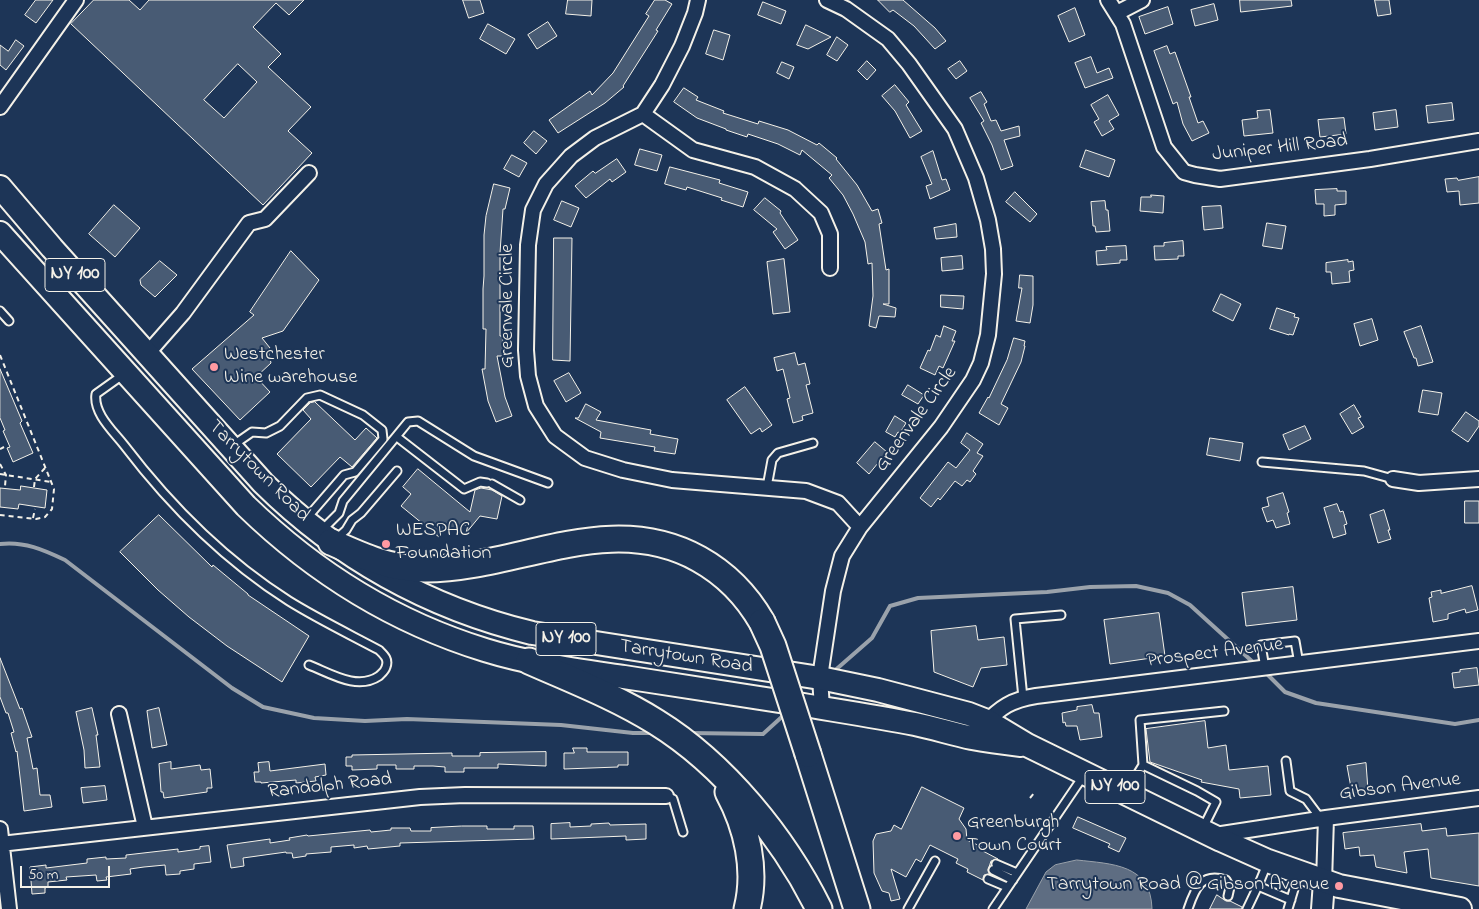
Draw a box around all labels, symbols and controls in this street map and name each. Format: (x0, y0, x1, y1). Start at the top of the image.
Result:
street label: Juniper Hill Road (1211, 130, 1349, 168)
street label: Greenvale Circle (497, 244, 521, 368)
road number: NY 100 (45, 258, 105, 292)
place label: Westchester Wine warehouse (224, 344, 357, 391)
marker: Westchester Wine warehouse (208, 361, 220, 373)
street label: Greenvale Circle (871, 363, 963, 477)
street label: Tarrytown Road (202, 416, 314, 528)
place label: WESPAC Foundation (396, 520, 491, 567)
marker: WESPAC Foundation (380, 538, 392, 550)
road number: NY 100 (536, 622, 596, 656)
street label: Prospect Avenue (1145, 634, 1285, 674)
street label: Tarrytown Road (618, 636, 754, 680)
street label: Randolph Road (267, 769, 393, 805)
street label: Gibson Avenue (1338, 769, 1462, 807)
road number: NY 100 (1085, 770, 1145, 804)
place label: Greenburgh Town Court (967, 812, 1062, 859)
marker: Greenburgh Town Court (951, 830, 963, 842)
scale bar (22, 856, 112, 888)
text: 50 m (28, 864, 58, 886)
place label: Tarrytown Road @ Gibson Avenue (1046, 874, 1329, 898)
marker: Tarrytown Road @ Gibson Avenue (1333, 880, 1345, 892)

